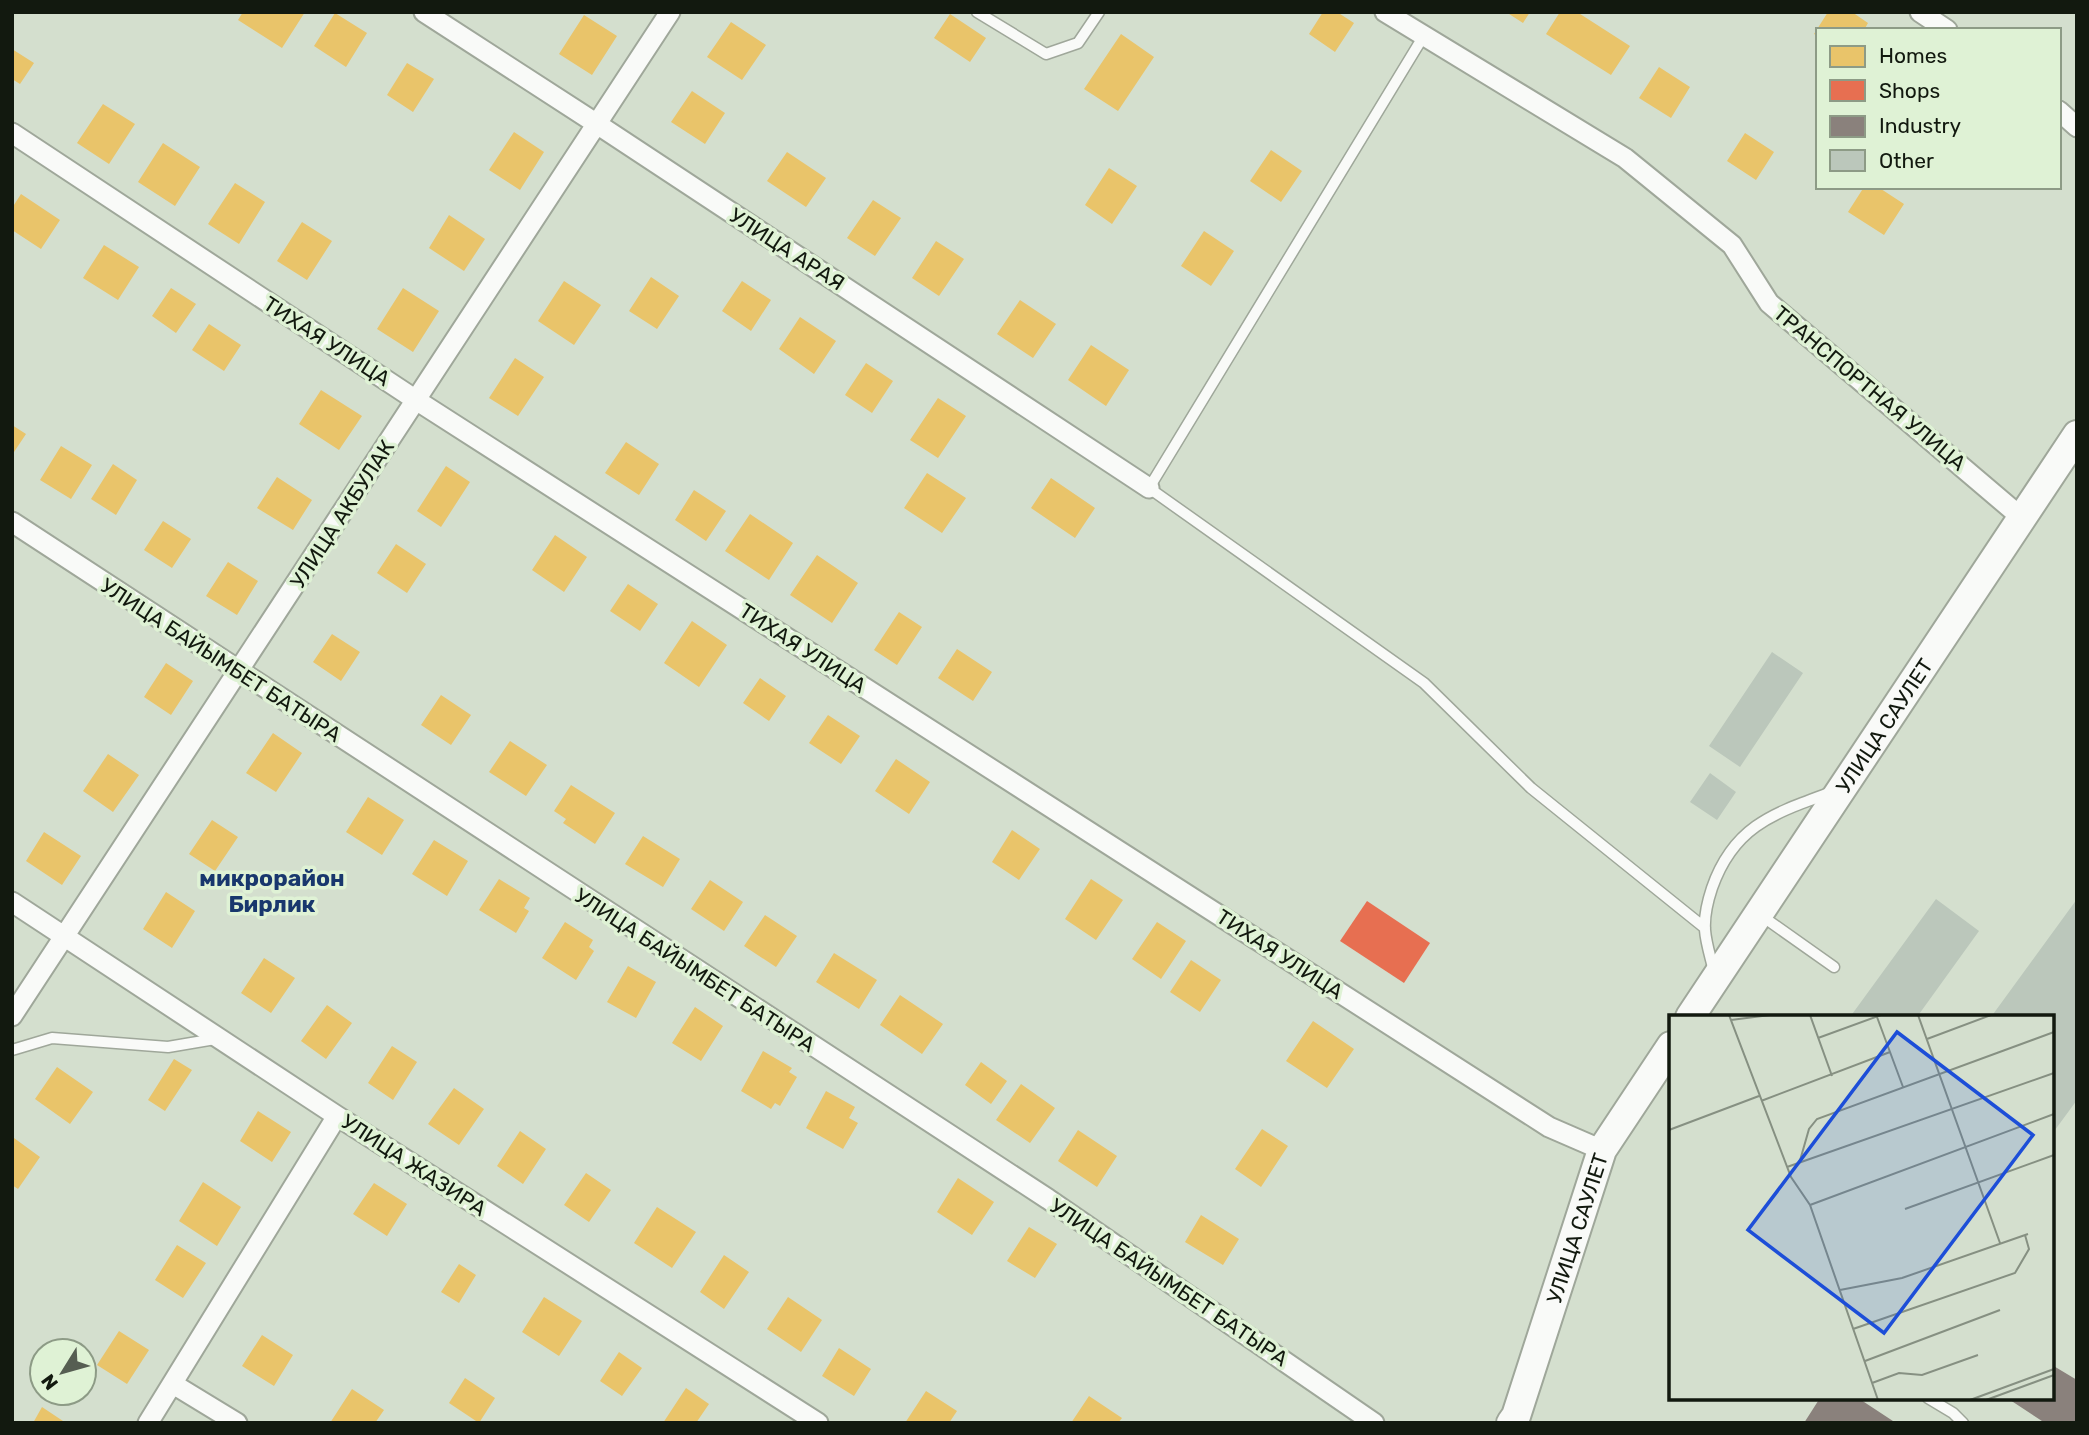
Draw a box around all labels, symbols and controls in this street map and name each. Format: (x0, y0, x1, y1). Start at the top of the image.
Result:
legend (1816, 28, 2061, 189)
text: Homes (1879, 43, 1947, 68)
text: Shops (1879, 78, 1940, 103)
text: Industry (1879, 113, 1961, 138)
text: Other (1879, 148, 1934, 173)
street label: УЛИЦА АРАЯ (725, 203, 849, 295)
street label: ТИХАЯ УЛИЦА (259, 291, 395, 391)
street label: ТРАНСПОРТНАЯ УЛИЦА (1769, 300, 1971, 476)
street label: УЛИЦА АКБУЛАК (285, 435, 399, 593)
street label: УЛИЦА БАЙЫМБЕТ БАТЫРА (96, 573, 346, 747)
street label: ТИХАЯ УЛИЦА (735, 598, 871, 698)
street label: УЛИЦА САУЛЕТ (1830, 654, 1937, 798)
district label: микрорайон Бирлик (199, 864, 345, 918)
street label: УЛИЦА БАЙЫМБЕТ БАТЫРА (570, 883, 820, 1057)
street label: ТИХАЯ УЛИЦА (1212, 904, 1348, 1004)
inset map (1669, 1015, 2054, 1400)
street label: УЛИЦА ЖАЗИРА (337, 1109, 491, 1221)
street label: УЛИЦА САУЛЕТ (1541, 1150, 1613, 1306)
street label: УЛИЦА БАЙЫМБЕТ БАТЫРА (1045, 1193, 1293, 1371)
north arrow (28, 1337, 98, 1407)
text: N (37, 1370, 63, 1394)

